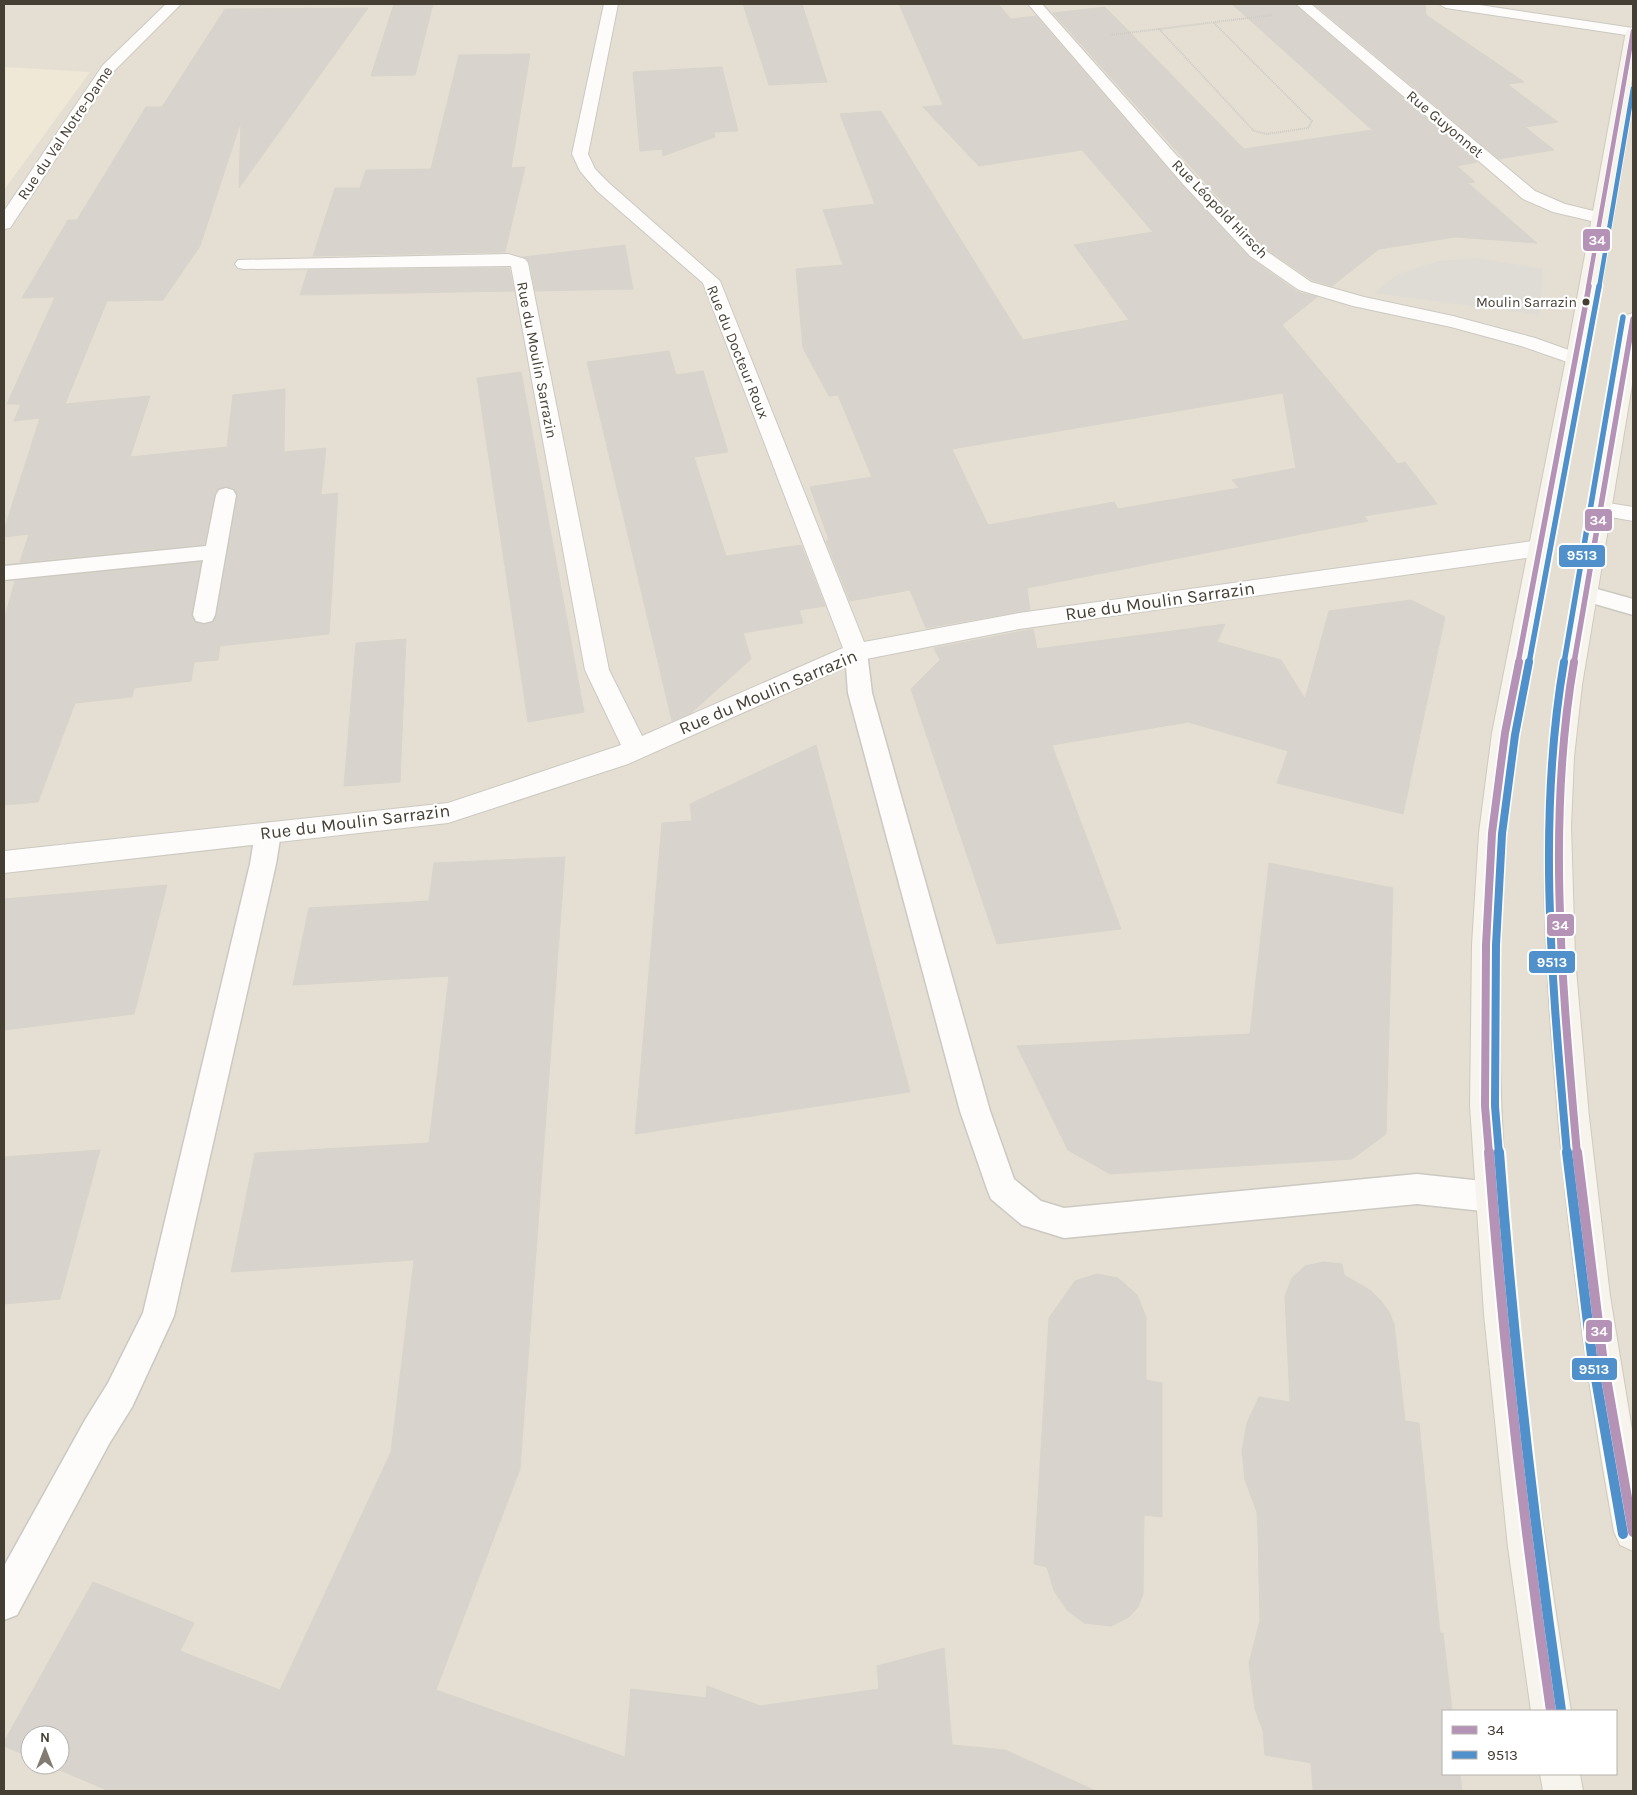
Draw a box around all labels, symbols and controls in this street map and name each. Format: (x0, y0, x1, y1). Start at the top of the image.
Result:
street label: Rue du Val Notre-Dame (14, 63, 116, 203)
street label: Rue Guyonnet (1403, 87, 1487, 162)
street label: Rue Léopold Hirsch (1168, 156, 1272, 262)
line badge: 34 (1582, 228, 1611, 252)
text: 34 (1588, 232, 1606, 249)
street label: Rue du Moulin Sarrazin (513, 280, 561, 440)
street label: Rue du Docteur Roux (703, 283, 773, 422)
place label: Moulin Sarrazin (1476, 294, 1577, 311)
marker: Moulin Sarrazin (1581, 297, 1591, 307)
line badge: 34 (1584, 508, 1613, 532)
text: 34 (1589, 512, 1607, 529)
line badge: 9513 (1558, 544, 1606, 568)
text: 9513 (1567, 547, 1597, 564)
street label: Rue du Moulin Sarrazin (1064, 577, 1256, 625)
street label: Rue du Moulin Sarrazin (676, 645, 860, 739)
street label: Rue du Moulin Sarrazin (259, 799, 451, 845)
line badge: 34 (1546, 913, 1575, 937)
text: 34 (1551, 917, 1569, 934)
line badge: 9513 (1528, 950, 1576, 974)
text: 9513 (1537, 954, 1567, 971)
line badge: 34 (1585, 1319, 1613, 1343)
text: 34 (1590, 1323, 1608, 1340)
line badge: 9513 (1571, 1357, 1618, 1381)
text: 9513 (1579, 1361, 1609, 1378)
legend (1442, 1710, 1617, 1775)
text: 34 (1487, 1721, 1505, 1739)
north arrow (20, 1725, 70, 1775)
text: N (40, 1729, 50, 1746)
text: 9513 (1487, 1746, 1518, 1764)

